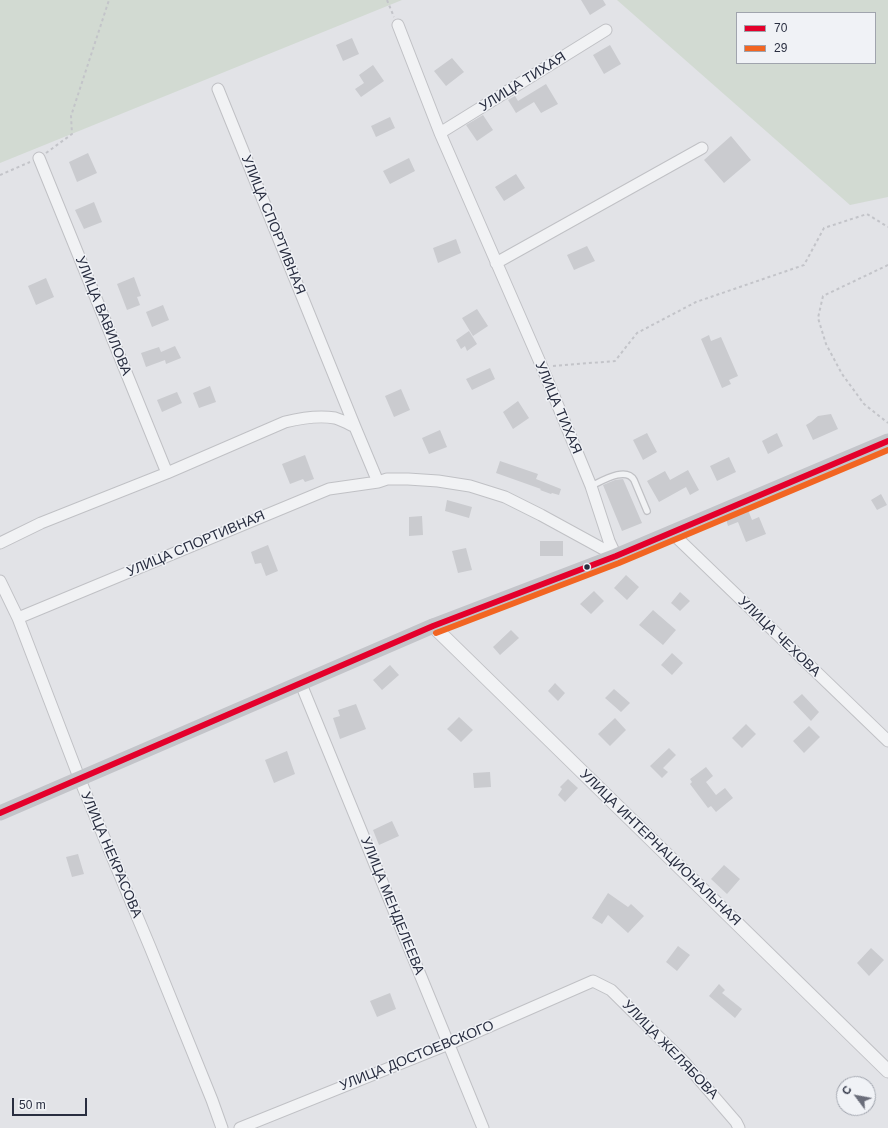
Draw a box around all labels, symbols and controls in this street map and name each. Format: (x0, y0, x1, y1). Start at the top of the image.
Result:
legend (736, 12, 876, 64)
text: 70 (774, 21, 787, 35)
text: 29 (774, 41, 787, 55)
street label: УЛИЦА ТИХАЯ (477, 49, 569, 115)
street label: УЛИЦА СПОРТИВНАЯ (237, 153, 309, 297)
street label: УЛИЦА ВАВИЛОВА (71, 254, 135, 378)
street label: УЛИЦА ТИХАЯ (531, 359, 585, 457)
street label: УЛИЦА СПОРТИВНАЯ (124, 507, 268, 581)
unlabelled marker (582, 562, 592, 572)
street label: УЛИЦА ЧЕХОВА (734, 593, 824, 681)
street label: УЛИЦА ИНТЕРНАЦИОНАЛЬНАЯ (576, 767, 744, 929)
street label: УЛИЦА НЕКРАСОВА (77, 789, 145, 921)
street label: УЛИЦА МЕНДЕЛЕЕВА (357, 835, 427, 977)
street label: УЛИЦА ЖЕЛЯБОВА (618, 997, 722, 1103)
street label: УЛИЦА ДОСТОЕВСКОГО (337, 1017, 497, 1095)
north arrow (836, 1076, 876, 1116)
text: С (839, 1084, 854, 1097)
scale bar (14, 1090, 89, 1116)
text: 50 m (19, 1098, 46, 1112)

